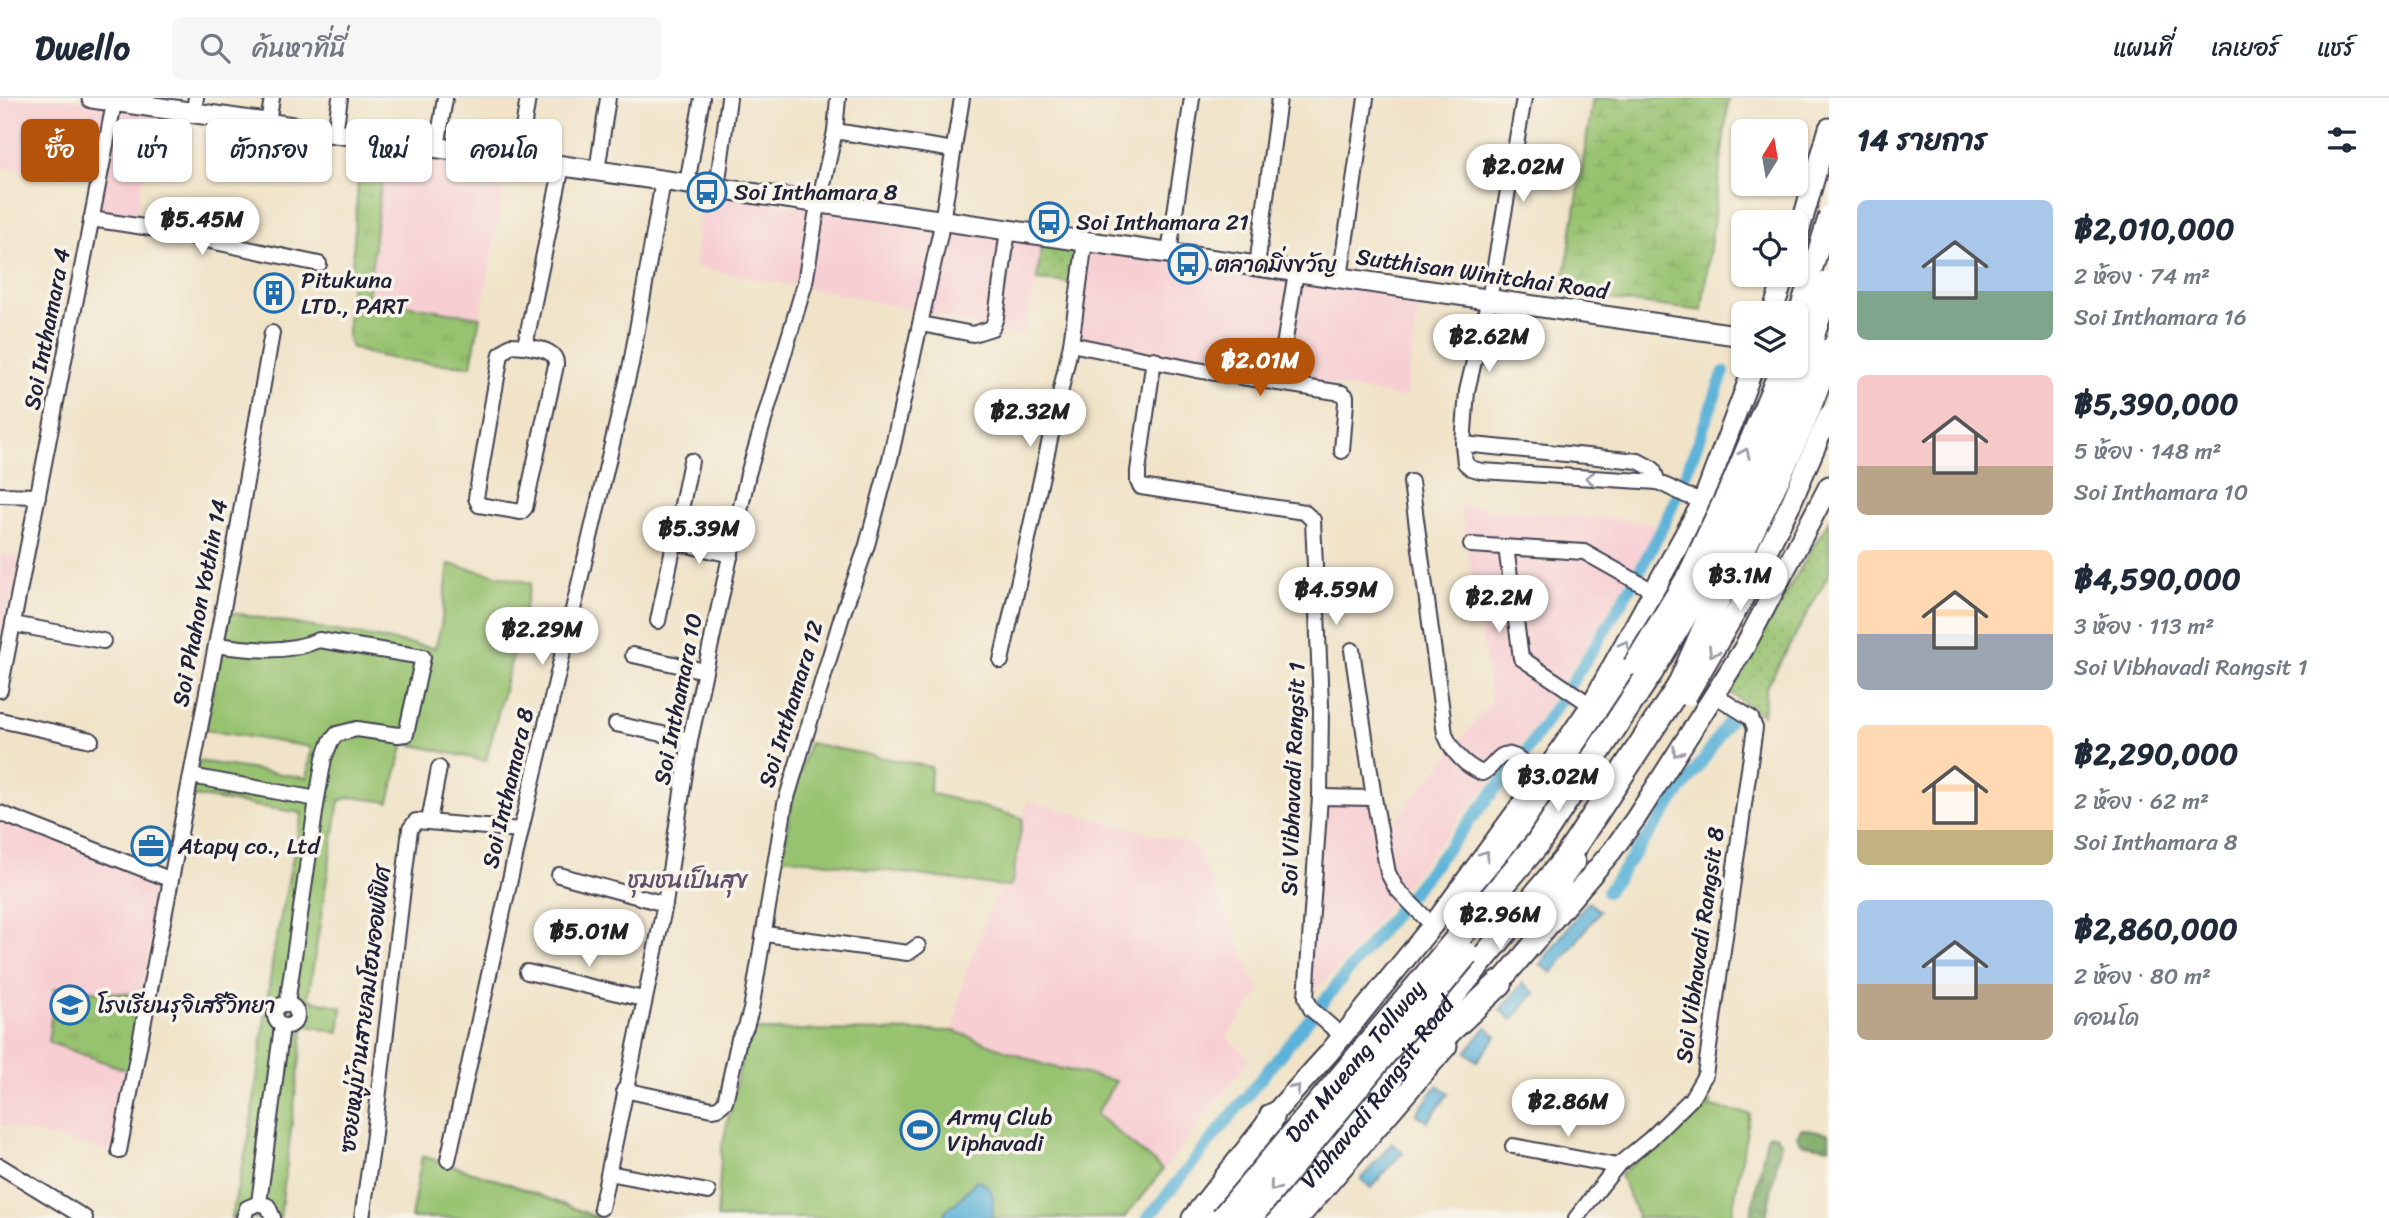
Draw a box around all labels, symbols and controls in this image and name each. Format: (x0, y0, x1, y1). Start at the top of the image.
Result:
search box (172, 17, 662, 80)
text: Dwello (35, 19, 130, 77)
text: ค้นหาที่นี่ (252, 25, 346, 71)
text: แผนที่ (2113, 27, 2173, 69)
text: เลเยอร์ (2211, 27, 2279, 69)
text: แชร์ (2317, 27, 2354, 69)
icon: search (196, 29, 234, 67)
text: 14 รายการ (1857, 113, 1987, 167)
chip: ซื้อ (21, 119, 99, 182)
chip: เช่า (113, 119, 192, 182)
chip: ตัวกรอง (206, 119, 332, 182)
chip: ใหม่ (346, 119, 432, 182)
chip: คอนโด (446, 119, 562, 182)
north arrow (1731, 119, 1808, 196)
map controls (1731, 119, 1808, 378)
icon: filters (2323, 121, 2361, 159)
pin: ฿2.02M (1466, 144, 1580, 204)
text: ฿2.02M (1482, 146, 1564, 187)
bus stop icon: Soi Inthamara 8 (686, 171, 728, 213)
place label: Soi Inthamara 8 (734, 172, 898, 213)
pin: ฿5.45M (145, 198, 259, 257)
text: ฿5.45M (161, 199, 243, 240)
bus stop icon: Soi Inthamara 21 (1028, 201, 1070, 243)
place label: Soi Inthamara 21 (1076, 202, 1249, 243)
text: ฿2,010,000 (2074, 202, 2234, 256)
button: locate (1731, 210, 1808, 287)
icon: home (1913, 228, 1997, 312)
street label: Sutthisan Winitchai Road (1353, 236, 1613, 312)
bus stop icon: ตลาดมิ่งขวัญ (1167, 243, 1209, 285)
place label: ตลาดมิ่งขวัญ (1215, 244, 1338, 285)
street label: Soi Inthamara 4 (11, 245, 83, 413)
text: 2 ห้อง · 74 m² (2074, 256, 2210, 297)
place label: Pitukuna LTD., PART (301, 260, 409, 327)
building icon: Pitukuna LTD., PART (253, 272, 295, 314)
text: Soi Inthamara 16 (2074, 297, 2247, 338)
button: layers (1731, 301, 1808, 378)
pin: ฿2.62M (1432, 314, 1546, 374)
text: ฿2.62M (1449, 316, 1529, 357)
pin: ฿2.01M (1203, 338, 1317, 398)
text: ฿2.01M (1221, 340, 1299, 381)
text: ฿5,390,000 (2074, 377, 2238, 431)
pin: ฿2.32M (973, 390, 1087, 449)
text: ฿2.32M (990, 391, 1070, 432)
icon: home (1913, 403, 1997, 487)
text: 5 ห้อง · 148 m² (2074, 431, 2222, 472)
one-way arrow (1736, 448, 1750, 460)
one-way arrow (1584, 471, 1595, 486)
text: Soi Inthamara 10 (2074, 472, 2248, 513)
street label: Soi Phahon Yothin 14 (160, 496, 240, 710)
pin: ฿5.39M (642, 506, 756, 566)
text: ฿5.39M (658, 508, 740, 549)
text: ฿4,590,000 (2074, 552, 2241, 606)
pin: ฿3.1M (1691, 554, 1789, 613)
text: ฿3.1M (1709, 555, 1771, 596)
pin: ฿4.59M (1279, 568, 1393, 627)
text: ฿4.59M (1294, 569, 1378, 610)
pin: ฿2.2M (1450, 575, 1548, 635)
text: ฿2.2M (1466, 577, 1533, 618)
icon: home (1913, 578, 1997, 662)
text: 3 ห้อง · 113 m² (2074, 606, 2214, 647)
pin: ฿2.29M (485, 608, 599, 667)
text: ฿2.29M (501, 609, 583, 650)
street label: Soi Inthamara 10 (641, 610, 715, 788)
street label: Soi Inthamara 12 (746, 615, 836, 793)
one-way arrow (1617, 640, 1630, 653)
one-way arrow (1708, 644, 1721, 657)
text: Soi Vibhavadi Rangsit 1 (2074, 647, 2308, 688)
street label: Soi Vibhavadi Rangsit 1 (1268, 661, 1318, 897)
street label: Soi Inthamara 8 (470, 704, 546, 872)
text: ฿2,290,000 (2074, 727, 2238, 781)
one-way arrow (1672, 745, 1685, 758)
icon: home (1913, 753, 1997, 837)
pin: ฿3.02M (1501, 754, 1615, 814)
text: ฿3.02M (1518, 756, 1598, 797)
text: 2 ห้อง · 62 m² (2074, 781, 2209, 822)
text: Soi Inthamara 8 (2074, 822, 2238, 863)
street label: Soi Vibhavadi Rangsit 8 (1663, 824, 1737, 1066)
office icon: Atapy co., Ltd (130, 825, 172, 867)
place label: Atapy co., Ltd (177, 826, 322, 867)
one-way arrow (1477, 850, 1489, 862)
district label: ชุมชนเป็นสุข (628, 859, 750, 901)
street label: ซอยหมู่บ้านสายลมโฮมออฟฟิศ (327, 860, 403, 1155)
pin: ฿2.96M (1443, 892, 1557, 952)
text: ฿2.96M (1460, 894, 1540, 935)
text: ฿2,860,000 (2074, 902, 2238, 956)
pin: ฿5.01M (532, 910, 646, 969)
text: ฿5.01M (550, 911, 628, 952)
icon: home (1913, 928, 1997, 1012)
text: 2 ห้อง · 80 m² (2074, 956, 2211, 997)
street label: Don Mueang Tollway (1274, 970, 1436, 1152)
school or university icon: โรงเรียนรุจิเสรีวิทยา (49, 984, 91, 1026)
place label: โรงเรียนรุจิเสรีวิทยา (97, 985, 276, 1026)
street label: Vibhavadi Rangsit Road (1289, 985, 1466, 1198)
text: คอนโด (2074, 997, 2139, 1038)
pin: ฿2.86M (1511, 1080, 1625, 1139)
text: ฿2.86M (1528, 1081, 1608, 1122)
one-way arrow (1288, 1084, 1301, 1097)
place label: Army Club Viphavadi (946, 1097, 1052, 1164)
sports icon: Army Club Viphavadi (899, 1109, 941, 1151)
one-way arrow (1270, 1180, 1283, 1192)

